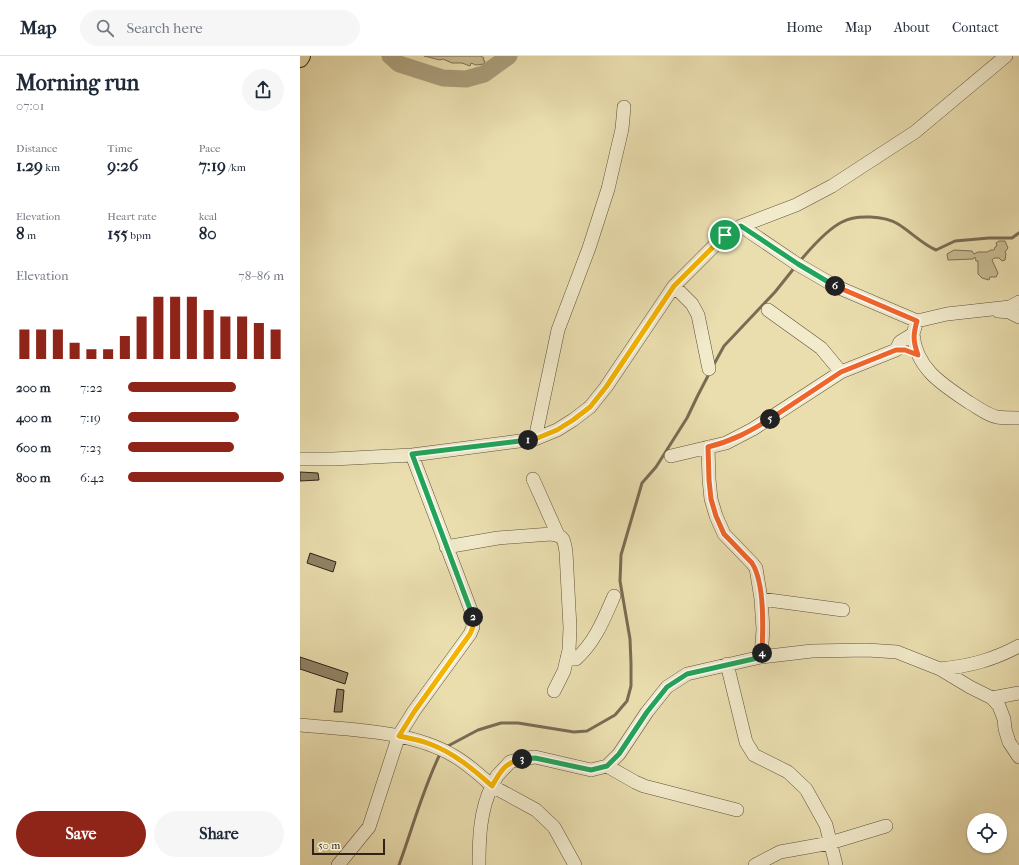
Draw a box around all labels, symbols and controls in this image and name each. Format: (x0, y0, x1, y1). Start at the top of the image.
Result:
search box (80, 10, 360, 46)
text: Map (20, 17, 56, 39)
icon: search (94, 17, 116, 39)
text: Search here (126, 19, 203, 37)
text: Home (786, 19, 823, 36)
text: Map (845, 19, 872, 36)
text: About (894, 19, 930, 36)
text: Contact (952, 19, 999, 36)
button: share (242, 69, 284, 111)
text: Morning run (16, 70, 139, 96)
text: 07:01 (16, 98, 44, 113)
text: Distance (16, 142, 57, 155)
text: Time (107, 142, 132, 155)
text: Pace (199, 142, 221, 155)
text: 1.29 (16, 155, 43, 175)
text: 9:26 (107, 155, 138, 175)
text: 7:19 (199, 155, 226, 175)
text: km (43, 161, 60, 174)
text: /km (226, 161, 246, 174)
text: Elevation (16, 210, 60, 223)
text: Heart rate (107, 210, 157, 223)
text: kcal (199, 210, 217, 223)
pin (708, 218, 742, 252)
text: 8 (16, 223, 25, 243)
text: 155 (107, 223, 128, 243)
text: 80 (199, 223, 217, 243)
icon: arrive (714, 224, 736, 246)
text: m (25, 229, 36, 242)
text: bpm (128, 229, 151, 242)
text: Elevation (16, 268, 69, 283)
text: 78–86 m (238, 268, 284, 283)
pin: 6 (825, 276, 845, 296)
text: 6 (832, 279, 838, 292)
text: 200 m (16, 380, 51, 395)
text: 7:22 (80, 380, 103, 395)
pin: 5 (760, 409, 780, 429)
text: 400 m (16, 410, 52, 425)
text: 7:19 (80, 410, 101, 425)
text: 5 (768, 412, 772, 425)
pin: 1 (518, 430, 538, 450)
text: 1 (526, 433, 530, 446)
text: 600 m (16, 440, 51, 455)
text: 7:23 (80, 440, 101, 455)
text: 800 m (16, 470, 50, 485)
text: 6:42 (80, 470, 105, 485)
pin: 2 (463, 607, 483, 627)
text: 2 (470, 610, 476, 623)
pin: 4 (752, 643, 772, 663)
text: 4 (759, 646, 765, 659)
pin: 3 (512, 749, 532, 769)
text: 3 (520, 752, 524, 765)
button: Save (16, 811, 146, 857)
button: Share (154, 811, 284, 857)
map controls (967, 813, 1007, 853)
button: locate (967, 813, 1007, 853)
scale bar (312, 837, 385, 856)
text: 50 m (318, 839, 340, 852)

